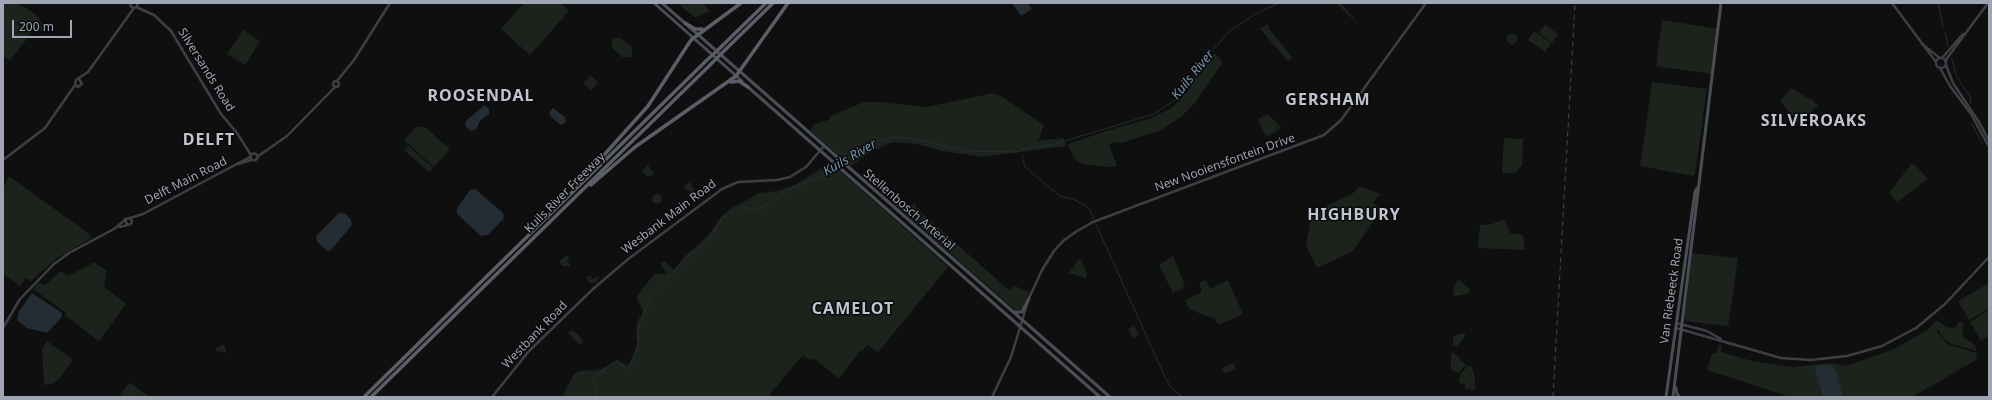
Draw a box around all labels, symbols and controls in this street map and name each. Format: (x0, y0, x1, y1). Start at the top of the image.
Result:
scale bar (14, 12, 74, 38)
text: 200 m (19, 18, 54, 35)
street label: Silversands Road (175, 26, 237, 114)
water label: Kuils River (1168, 47, 1218, 103)
district label: ROOSENDAL (428, 86, 534, 106)
district label: GERSHAM (1285, 90, 1371, 110)
district label: SILVEROAKS (1761, 111, 1867, 131)
district label: DELFT (183, 130, 235, 150)
street label: New Nooiensfontein Drive (1153, 131, 1297, 195)
water label: Kuils River (821, 136, 879, 180)
street label: Kuils River Freeway (522, 150, 608, 236)
street label: Delft Main Road (143, 154, 229, 208)
street label: Stellenbosch Arterial (860, 166, 958, 254)
street label: Wesbank Main Road (619, 177, 719, 257)
district label: HIGHBURY (1307, 205, 1401, 225)
street label: Van Riebeeck Road (1657, 237, 1687, 345)
street label: Westbank Road (499, 298, 571, 372)
district label: CAMELOT (812, 299, 894, 319)

